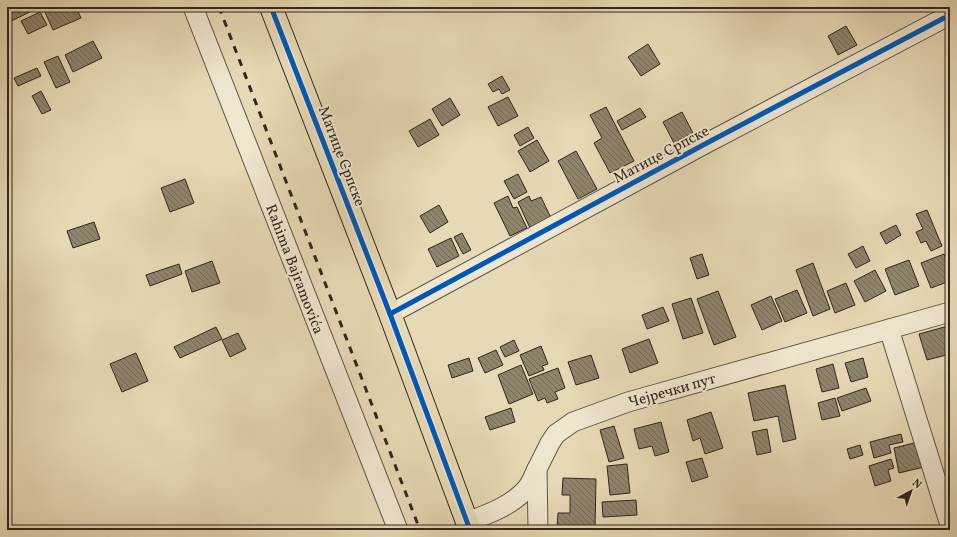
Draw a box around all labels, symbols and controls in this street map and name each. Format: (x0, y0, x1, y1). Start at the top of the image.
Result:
street label: Матице Српске (312, 104, 369, 210)
street label: Матице Српске (610, 121, 713, 189)
street label: Rahima Bajramovića (259, 202, 328, 337)
street label: Чејречки пут (626, 369, 719, 414)
north arrow (891, 471, 931, 511)
text: N (909, 476, 924, 493)

